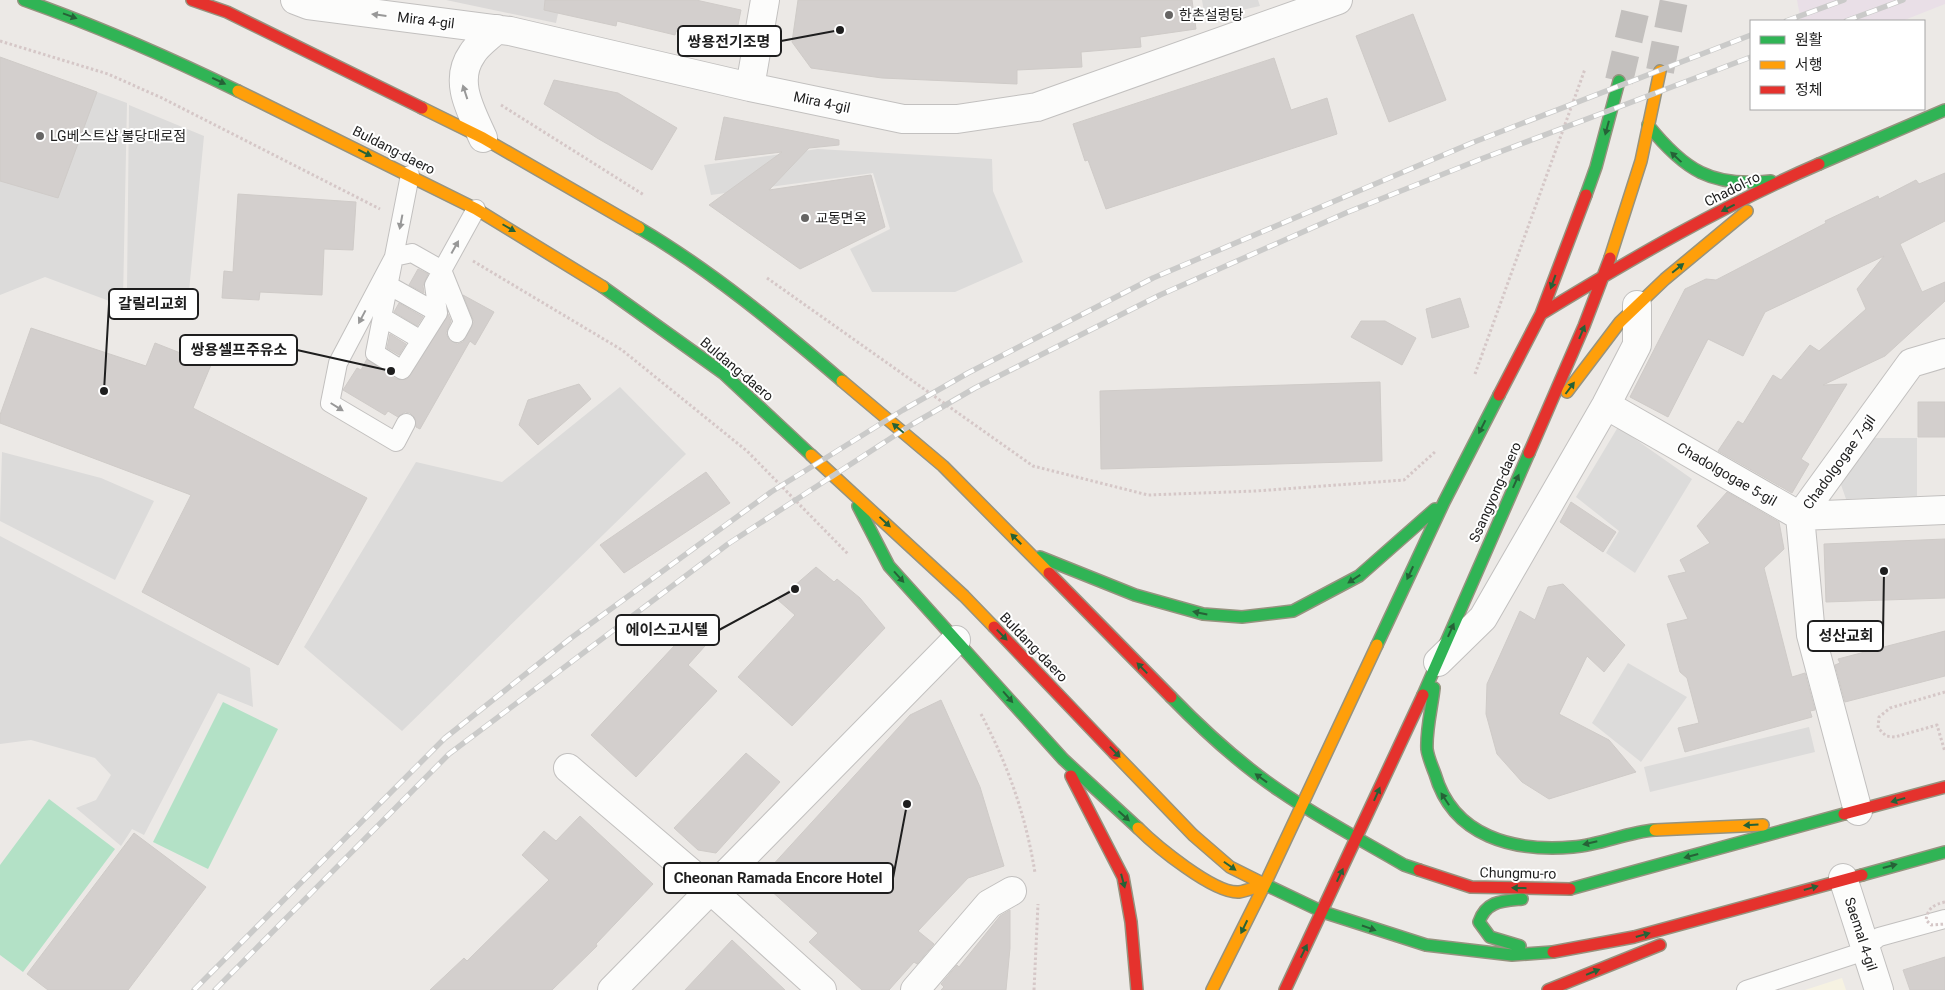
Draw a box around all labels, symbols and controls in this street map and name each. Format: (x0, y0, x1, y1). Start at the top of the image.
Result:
place label: 한촌설렁탕 (1179, 7, 1244, 23)
street label: Mira 4-gil (396, 9, 456, 31)
marker: 한촌설렁탕 (1163, 9, 1175, 21)
one-way arrow (371, 10, 387, 18)
one-way arrow (63, 13, 78, 20)
legend (1750, 20, 1925, 110)
callout: 쌍용전기조명 (678, 26, 781, 56)
text: 원활 (1795, 31, 1823, 49)
text: 쌍용전기조명 (688, 33, 770, 51)
text: 서행 (1795, 56, 1823, 74)
one-way arrow (212, 77, 226, 85)
text: 정체 (1795, 81, 1823, 99)
one-way arrow (460, 85, 468, 100)
street label: Mira 4-gil (792, 88, 852, 116)
one-way arrow (1602, 121, 1610, 136)
street label: Buldang-daero (350, 122, 438, 178)
place label: LG베스트샵 불당대로점 (50, 128, 186, 144)
marker: LG베스트샵 불당대로점 (34, 130, 46, 142)
one-way arrow (358, 149, 372, 157)
one-way arrow (1671, 151, 1683, 163)
street label: Chadol-ro (1702, 168, 1762, 210)
one-way arrow (1721, 204, 1736, 212)
place label: 교동면옥 (815, 210, 867, 226)
marker: 교동면옥 (799, 212, 811, 224)
one-way arrow (396, 215, 404, 231)
one-way arrow (502, 224, 515, 233)
one-way arrow (451, 239, 459, 254)
one-way arrow (1671, 262, 1684, 273)
one-way arrow (1549, 274, 1557, 289)
callout: 갈릴리교회 (109, 289, 198, 319)
text: 갈릴리교회 (118, 295, 188, 313)
one-way arrow (358, 310, 366, 324)
one-way arrow (1578, 325, 1586, 339)
street label: Buldang-daero (697, 334, 777, 404)
callout: 쌍용셀프주유소 (180, 335, 297, 365)
text: 쌍용셀프주유소 (191, 341, 287, 359)
one-way arrow (1564, 382, 1575, 395)
one-way arrow (330, 402, 344, 411)
street label: Chadolgogae 7-gil (1800, 412, 1878, 512)
one-way arrow (1478, 420, 1486, 435)
one-way arrow (892, 423, 904, 434)
street label: Ssangyong-daero (1466, 439, 1524, 545)
street label: Chadolgogae 5-gil (1674, 439, 1780, 509)
one-way arrow (1513, 474, 1521, 488)
one-way arrow (879, 516, 891, 528)
one-way arrow (1010, 533, 1022, 545)
one-way arrow (1406, 566, 1414, 580)
one-way arrow (893, 571, 905, 583)
one-way arrow (1347, 574, 1360, 583)
street label: Buldang-daero (997, 609, 1071, 685)
one-way arrow (1192, 609, 1207, 617)
callout: 에이스고시텔 (616, 615, 719, 645)
text: 에이스고시텔 (626, 621, 708, 639)
callout: 성산교회 (1808, 621, 1883, 651)
one-way arrow (1448, 623, 1456, 637)
text: 성산교회 (1818, 627, 1874, 645)
one-way arrow (996, 629, 1008, 641)
one-way arrow (1136, 662, 1148, 674)
one-way arrow (1002, 691, 1014, 703)
one-way arrow (1109, 746, 1121, 758)
one-way arrow (1254, 773, 1268, 783)
one-way arrow (1374, 787, 1382, 801)
one-way arrow (1440, 792, 1450, 805)
one-way arrow (1890, 796, 1905, 804)
one-way arrow (1118, 810, 1130, 822)
one-way arrow (1743, 822, 1759, 830)
one-way arrow (1583, 839, 1598, 847)
one-way arrow (1683, 852, 1698, 860)
one-way arrow (1224, 861, 1237, 871)
one-way arrow (1883, 862, 1898, 870)
callout: Cheonan Ramada Encore Hotel (664, 863, 893, 893)
street label: Chungmu-ro (1480, 864, 1556, 882)
one-way arrow (1337, 868, 1345, 882)
text: Cheonan Ramada Encore Hotel (674, 869, 882, 887)
one-way arrow (1119, 873, 1127, 889)
one-way arrow (1804, 883, 1819, 891)
one-way arrow (1511, 884, 1527, 892)
street label: Saemal 4-gil (1842, 895, 1880, 973)
one-way arrow (1240, 920, 1248, 934)
one-way arrow (1362, 924, 1377, 932)
one-way arrow (1635, 930, 1650, 938)
one-way arrow (1300, 944, 1308, 958)
one-way arrow (1586, 968, 1601, 976)

